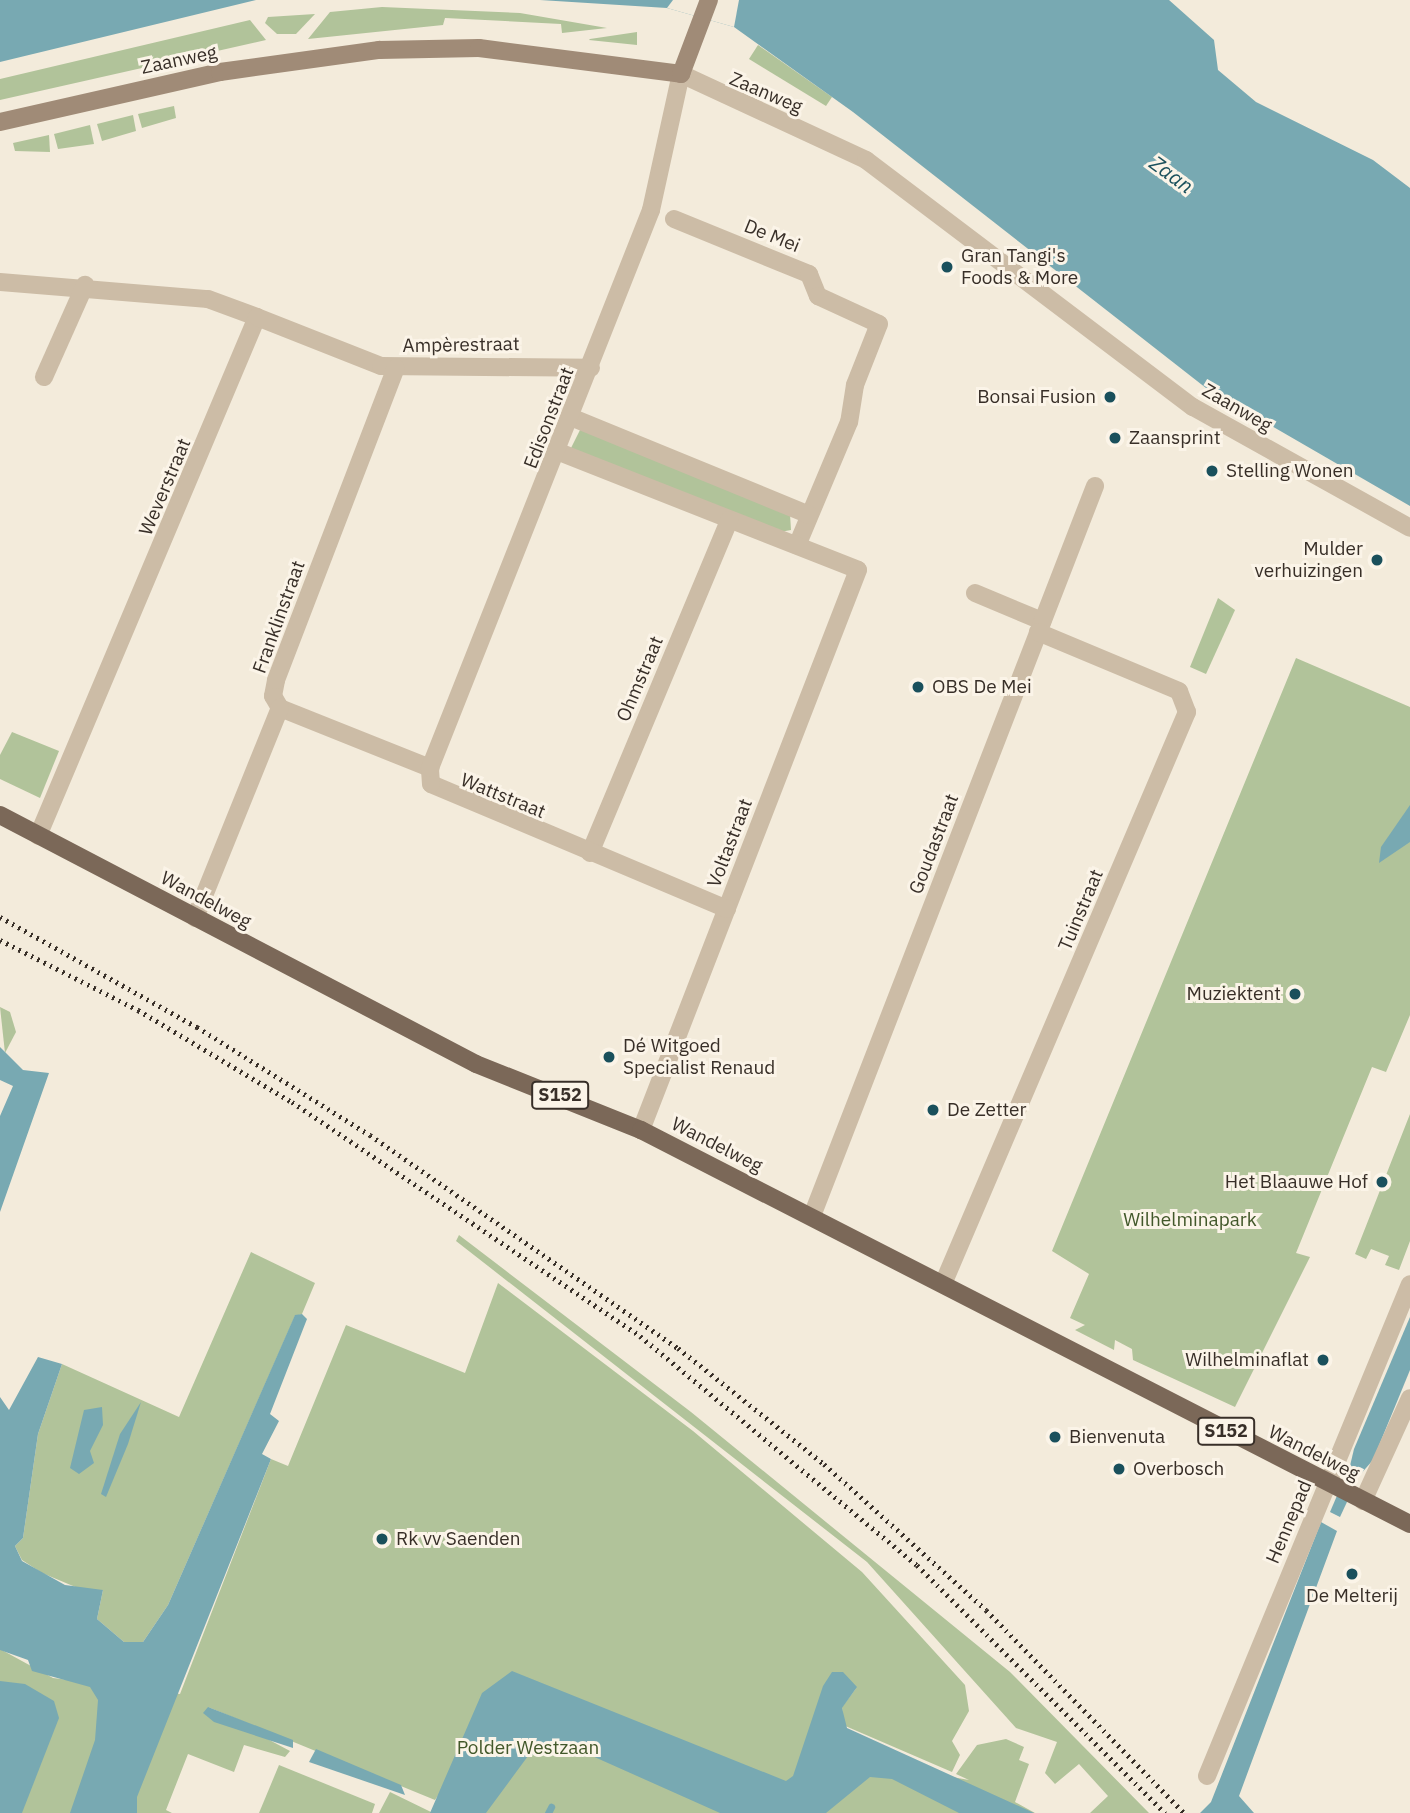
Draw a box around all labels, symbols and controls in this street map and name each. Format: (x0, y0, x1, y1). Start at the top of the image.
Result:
street label: Zaanweg (139, 41, 219, 79)
street label: Zaanweg (726, 67, 806, 119)
water label: Zaan (1145, 150, 1199, 198)
street label: De Mei (741, 215, 803, 257)
place label: Gran Tangi's Foods & More (961, 245, 1078, 289)
marker: Gran Tangi's Foods & More (939, 259, 955, 275)
street label: Ampèrestraat (402, 333, 520, 357)
street label: Edisonstraat (519, 364, 579, 472)
street label: Zaanweg (1198, 379, 1276, 437)
place label: Bonsai Fusion (977, 386, 1096, 408)
marker: Bonsai Fusion (1102, 389, 1118, 405)
place label: Zaansprint (1129, 427, 1221, 449)
marker: Zaansprint (1107, 430, 1123, 446)
street label: Weverstraat (134, 435, 196, 539)
place label: Stelling Wonen (1226, 460, 1354, 482)
marker: Stelling Wonen (1204, 463, 1220, 479)
place label: Mulder verhuizingen (1255, 538, 1363, 582)
marker: Mulder verhuizingen (1369, 552, 1385, 568)
street label: Franklinstraat (248, 557, 310, 677)
street label: Ohmstraat (612, 633, 668, 725)
place label: OBS De Mei (932, 676, 1032, 698)
marker: OBS De Mei (910, 679, 926, 695)
street label: Wattstraat (457, 769, 549, 823)
street label: Goudastraat (904, 791, 964, 897)
street label: Voltastraat (703, 795, 757, 891)
street label: Tuinstraat (1054, 866, 1108, 954)
street label: Wandelweg (157, 867, 255, 933)
place label: Muziektent (1186, 983, 1281, 1005)
marker: Muziektent (1287, 986, 1303, 1002)
place label: Dé Witgoed Specialist Renaud (623, 1035, 775, 1079)
marker: Dé Witgoed Specialist Renaud (601, 1049, 617, 1065)
road number: S152 (530, 1080, 590, 1110)
place label: De Zetter (947, 1099, 1027, 1121)
marker: De Zetter (925, 1102, 941, 1118)
street label: Wandelweg (668, 1112, 766, 1178)
place label: Het Blaauwe Hof (1225, 1171, 1368, 1193)
marker: Het Blaauwe Hof (1374, 1174, 1390, 1190)
park label: Wilhelminapark (1123, 1209, 1257, 1231)
place label: Wilhelminaflat (1185, 1349, 1309, 1371)
marker: Wilhelminaflat (1315, 1352, 1331, 1368)
road number: S152 (1196, 1416, 1256, 1446)
street label: Wandelweg (1265, 1420, 1363, 1486)
place label: Bienvenuta (1069, 1426, 1165, 1448)
marker: Bienvenuta (1047, 1429, 1063, 1445)
place label: Overbosch (1133, 1458, 1224, 1480)
marker: Overbosch (1111, 1461, 1127, 1477)
street label: Hennepad (1261, 1477, 1317, 1567)
place label: Rk vv Saenden (396, 1528, 520, 1550)
marker: Rk vv Saenden (374, 1531, 390, 1547)
marker: De Melterij (1344, 1566, 1360, 1582)
place label: De Melterij (1306, 1585, 1398, 1607)
park label: Polder Westzaan (457, 1737, 599, 1759)

